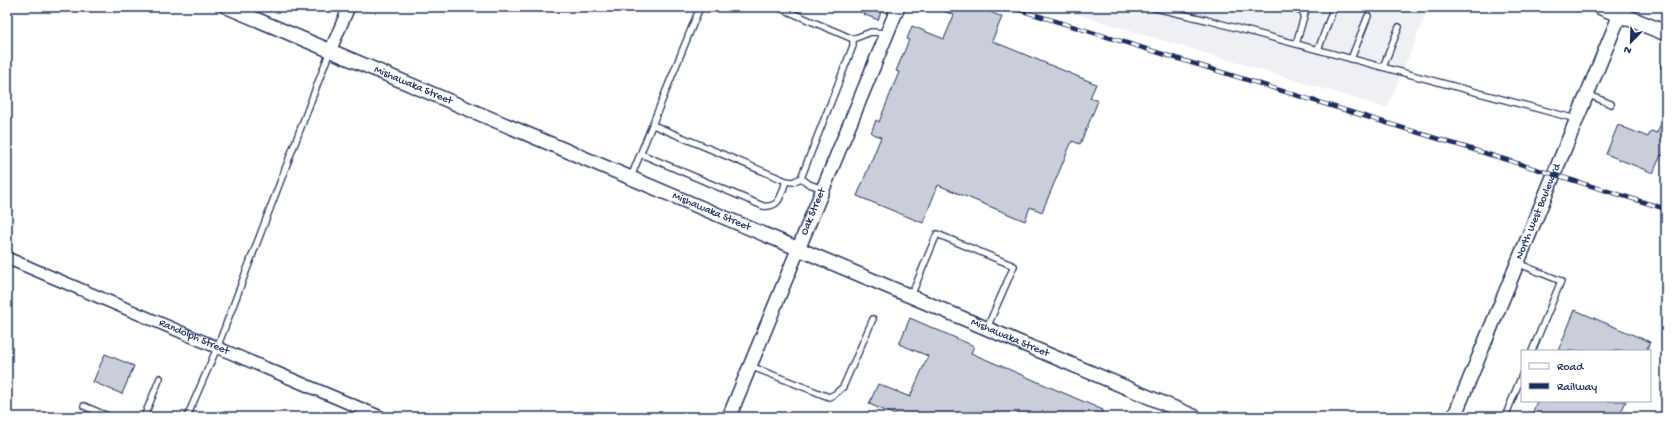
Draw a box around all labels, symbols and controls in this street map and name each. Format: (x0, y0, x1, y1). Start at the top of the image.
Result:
north arrow (1611, 22, 1651, 62)
text: N (1622, 42, 1634, 56)
street label: Mishawaka Street (372, 64, 455, 108)
street label: North West Boulevard (1514, 161, 1564, 261)
street label: Oak Street (799, 185, 829, 237)
street label: Mishawaka Street (671, 190, 754, 234)
street label: Mishawaka Street (969, 316, 1052, 361)
street label: Randolph Street (157, 317, 232, 358)
legend (1521, 350, 1651, 402)
text: Road (1557, 361, 1584, 375)
text: Railway (1557, 381, 1597, 395)

